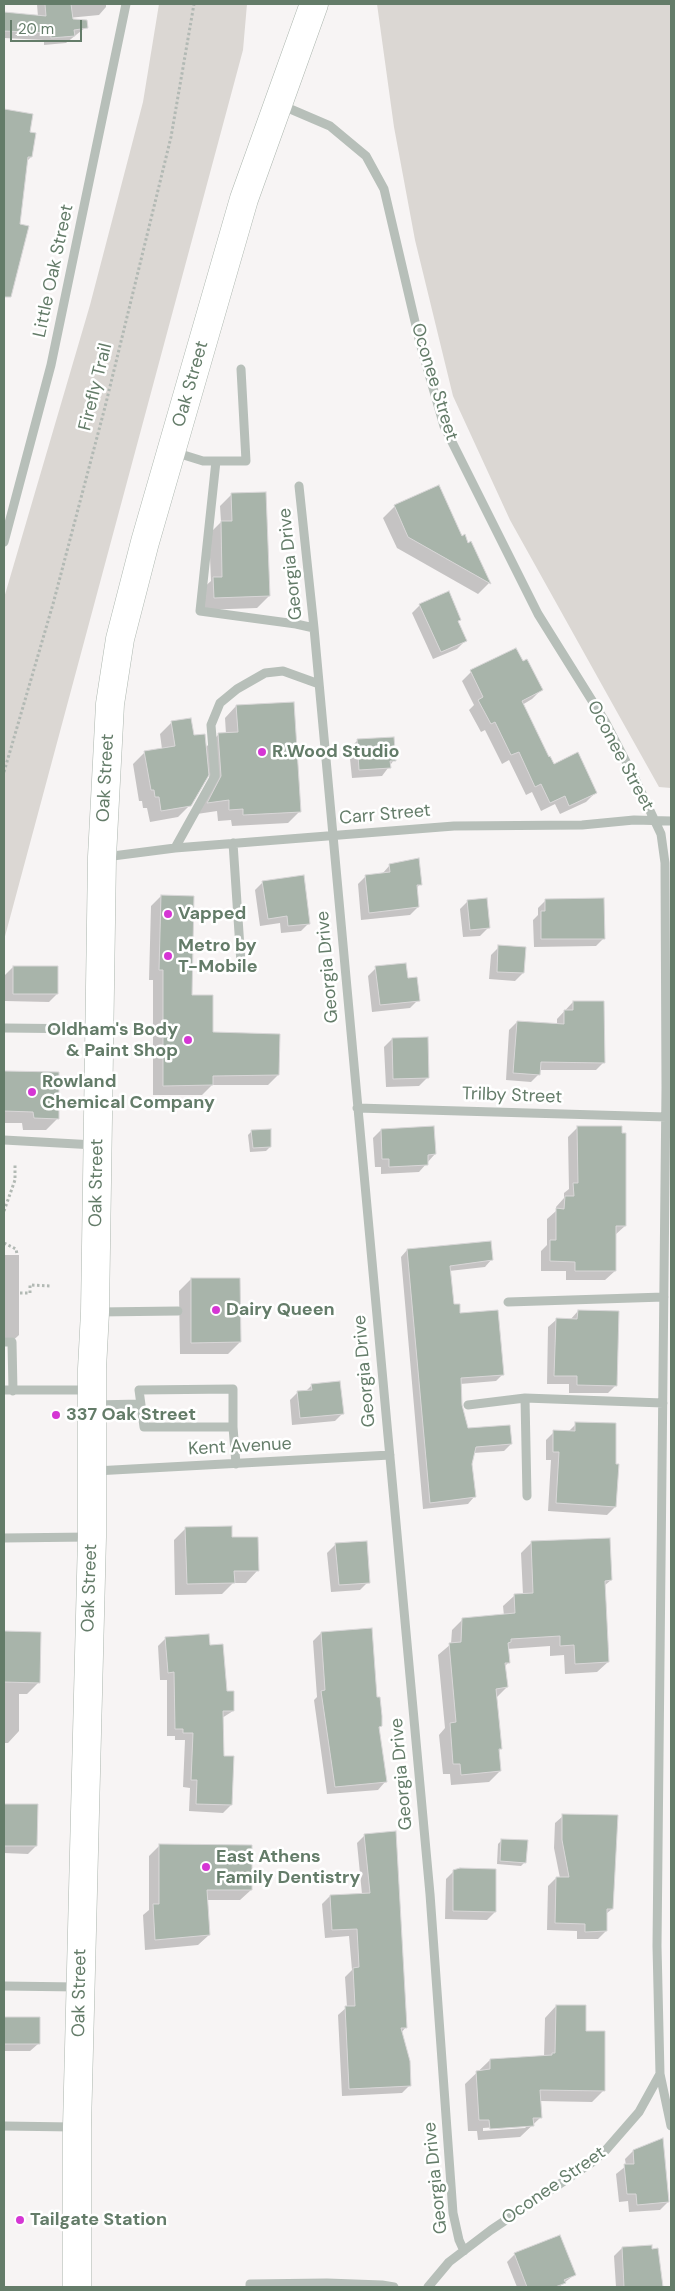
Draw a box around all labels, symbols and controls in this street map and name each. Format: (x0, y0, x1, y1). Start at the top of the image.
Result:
scale bar (12, 10, 85, 42)
text: 20 m (18, 19, 54, 39)
street label: Little Oak Street (29, 202, 79, 340)
street label: Oconee Street (406, 321, 462, 443)
street label: Oak Street (168, 338, 214, 430)
street label: Firefly Trail (75, 341, 117, 433)
street label: Georgia Drive (274, 507, 308, 621)
street label: Oconee Street (582, 697, 658, 815)
street label: Oak Street (93, 733, 119, 823)
place label: R.Wood Studio (272, 741, 399, 763)
marker: R.Wood Studio (256, 746, 268, 758)
street label: Carr Street (338, 800, 432, 830)
place label: Vapped (178, 903, 246, 925)
marker: Vapped (162, 908, 174, 920)
street label: Georgia Drive (312, 910, 344, 1024)
place label: Metro by T-Mobile (178, 935, 258, 978)
marker: Metro by T-Mobile (162, 950, 174, 962)
place label: Oldham's Body & Paint Shop (47, 1019, 178, 1062)
marker: Oldham's Body & Paint Shop (182, 1034, 194, 1046)
place label: Rowland Chemical Company (42, 1071, 215, 1114)
street label: Trilby Street (461, 1083, 563, 1109)
marker: Rowland Chemical Company (26, 1086, 38, 1098)
street label: Oak Street (85, 1139, 109, 1227)
place label: Dairy Queen (226, 1299, 335, 1321)
marker: Dairy Queen (210, 1304, 222, 1316)
street label: Georgia Drive (349, 1314, 381, 1428)
place label: 337 Oak Street (66, 1404, 196, 1426)
marker: 337 Oak Street (50, 1409, 62, 1421)
street label: Kent Avenue (188, 1434, 292, 1460)
street label: Oak Street (78, 1543, 102, 1633)
street label: Georgia Drive (386, 1717, 418, 1831)
place label: East Athens Family Dentistry (216, 1846, 360, 1888)
marker: East Athens Family Dentistry (200, 1861, 212, 1873)
street label: Oak Street (68, 1949, 92, 2037)
street label: Georgia Drive (419, 2121, 453, 2235)
street label: Oconee Street (498, 2142, 610, 2230)
place label: Tailgate Station (30, 2209, 167, 2231)
marker: Tailgate Station (14, 2214, 26, 2226)

